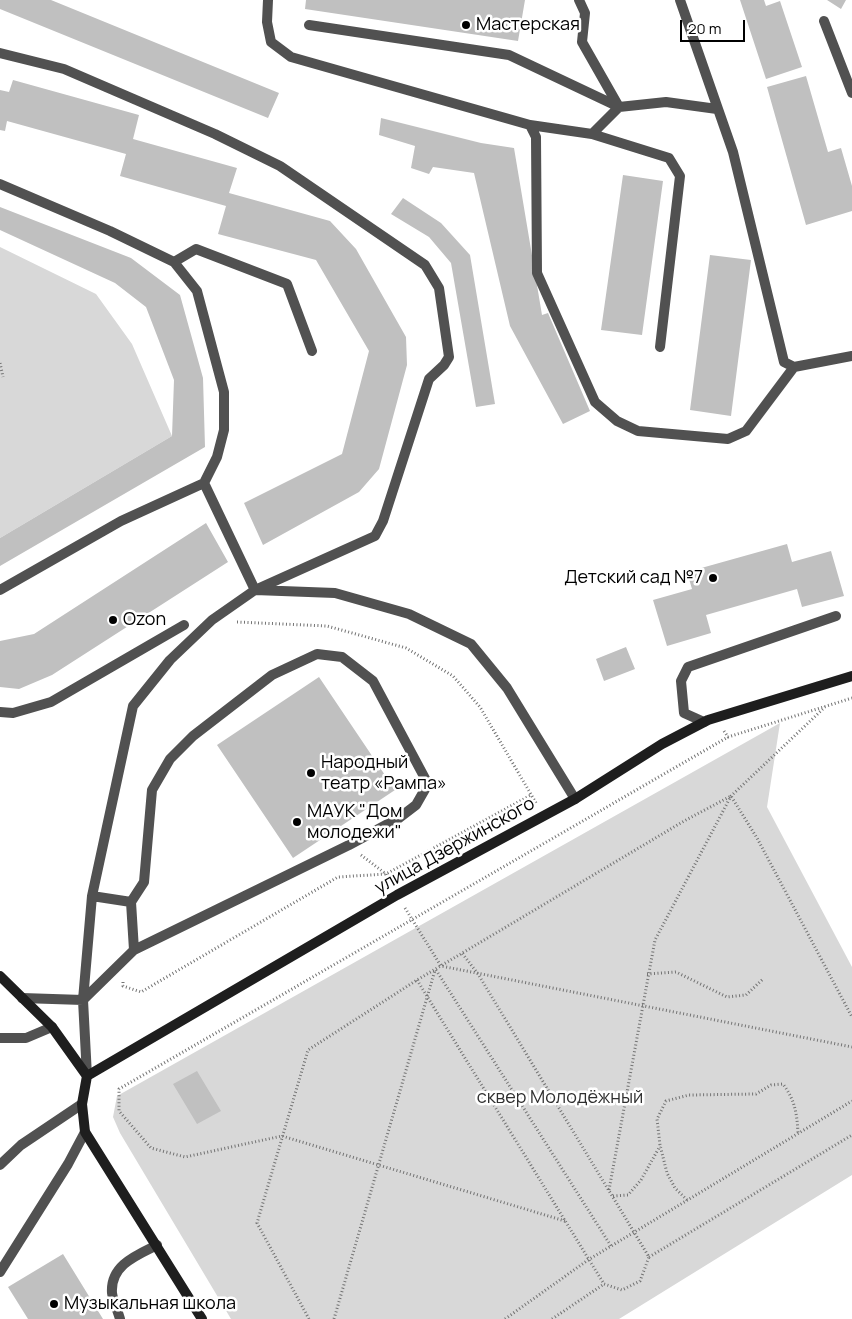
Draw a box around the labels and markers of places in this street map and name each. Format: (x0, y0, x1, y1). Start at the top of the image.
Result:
place label: Мастерская (476, 14, 580, 36)
marker: Мастерская (460, 19, 472, 31)
place label: Детский сад №7 (564, 567, 703, 589)
marker: Детский сад №7 (707, 572, 719, 584)
place label: Ozon (123, 609, 166, 631)
marker: Ozon (107, 614, 119, 626)
place label: Народный театр «Рампа» (321, 752, 447, 794)
marker: Народный театр «Рампа» (305, 767, 317, 779)
place label: МАУК "Дом молодежи" (307, 801, 402, 844)
marker: МАУК "Дом молодежи" (291, 816, 303, 828)
place label: Музыкальная школа (64, 1293, 236, 1315)
marker: Музыкальная школа (48, 1298, 60, 1310)

